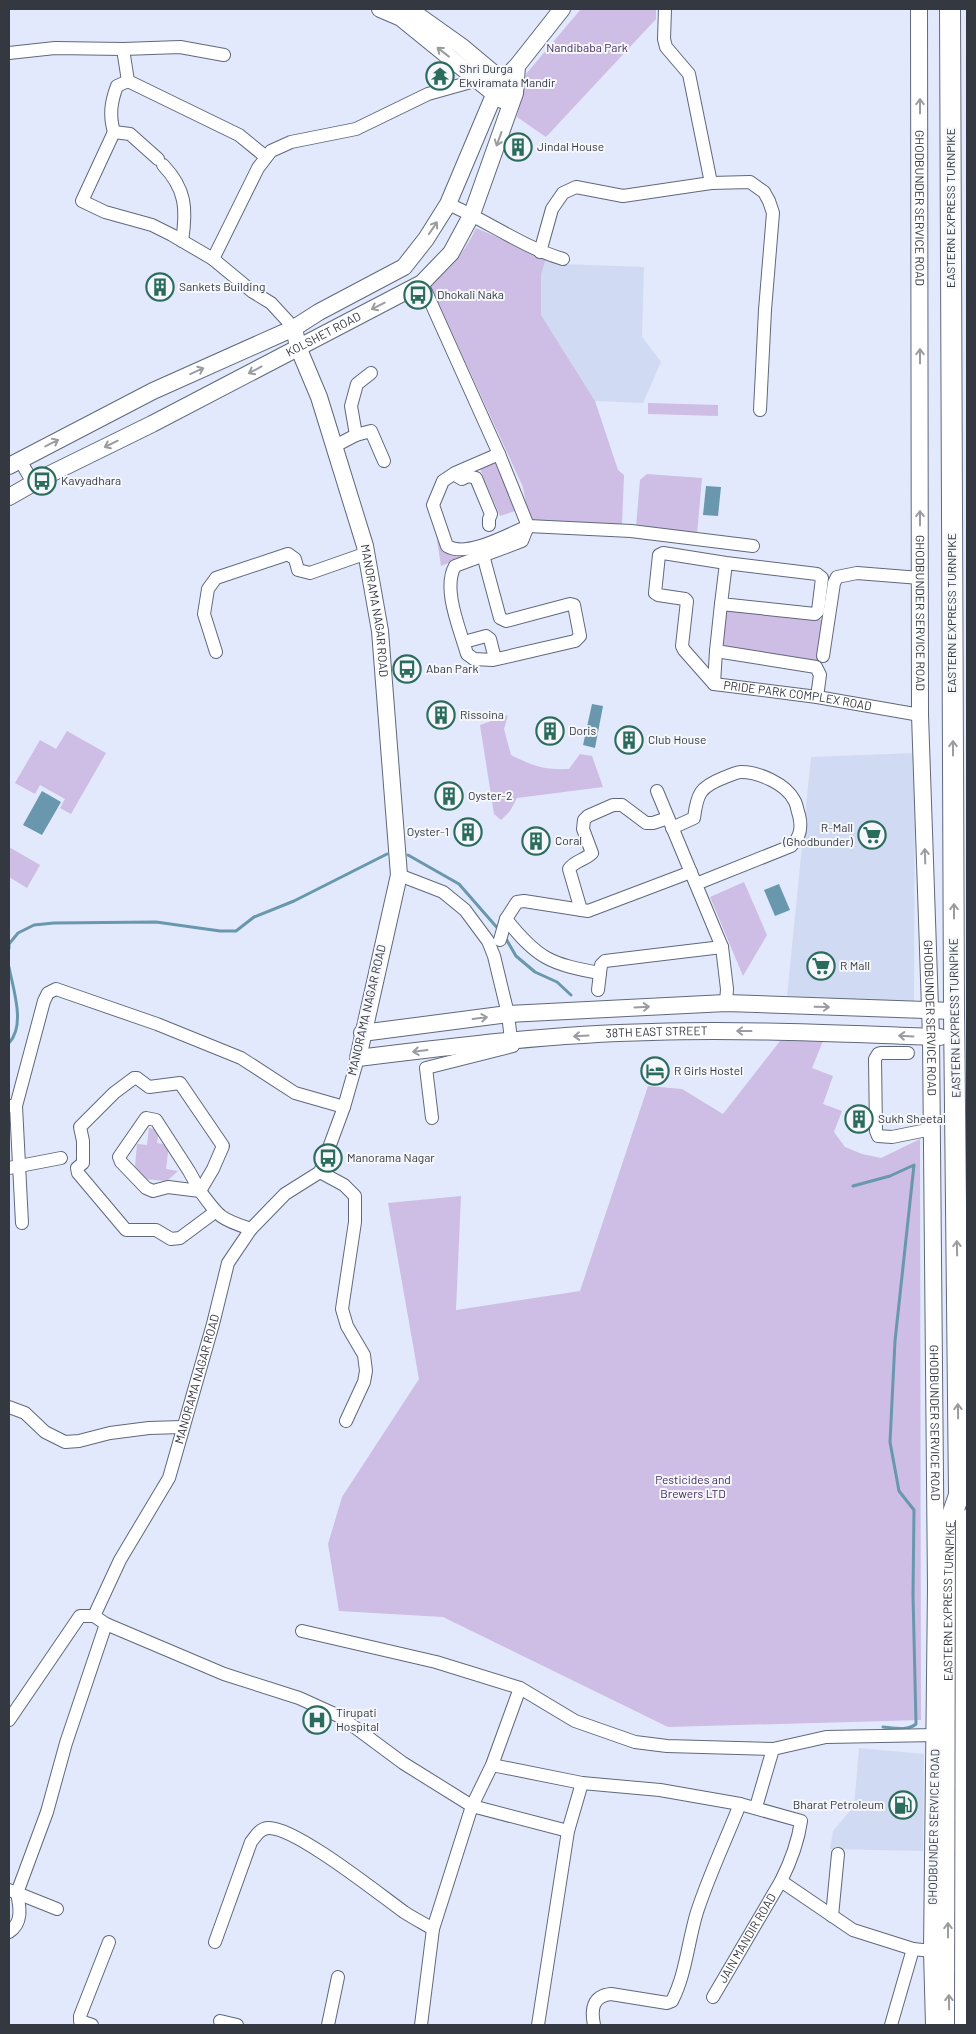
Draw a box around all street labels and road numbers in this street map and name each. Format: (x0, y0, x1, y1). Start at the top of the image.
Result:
street label: EASTERN EXPRESS TURNPIKE (943, 128, 957, 288)
street label: GHODBUNDER SERVICE ROAD (913, 130, 927, 286)
street label: KOLSHET ROAD (283, 308, 363, 359)
street label: EASTERN EXPRESS TURNPIKE (944, 533, 958, 693)
street label: GHODBUNDER SERVICE ROAD (914, 535, 928, 691)
street label: MANORAMA NAGAR ROAD (359, 543, 392, 677)
street label: PRIDE PARK COMPLEX ROAD (723, 677, 873, 712)
street label: EASTERN EXPRESS TURNPIKE (946, 938, 962, 1098)
street label: GHODBUNDER SERVICE ROAD (922, 940, 940, 1096)
street label: MANORAMA NAGAR ROAD (344, 943, 388, 1077)
street label: 38TH EAST STREET (605, 1023, 708, 1040)
street label: MANORAMA NAGAR ROAD (171, 1313, 221, 1445)
street label: GHODBUNDER SERVICE ROAD (928, 1345, 943, 1501)
street label: EASTERN EXPRESS TURNPIKE (940, 1521, 957, 1681)
street label: GHODBUNDER SERVICE ROAD (925, 1749, 941, 1905)
street label: JAIN MANDIR ROAD (715, 1891, 778, 1985)

